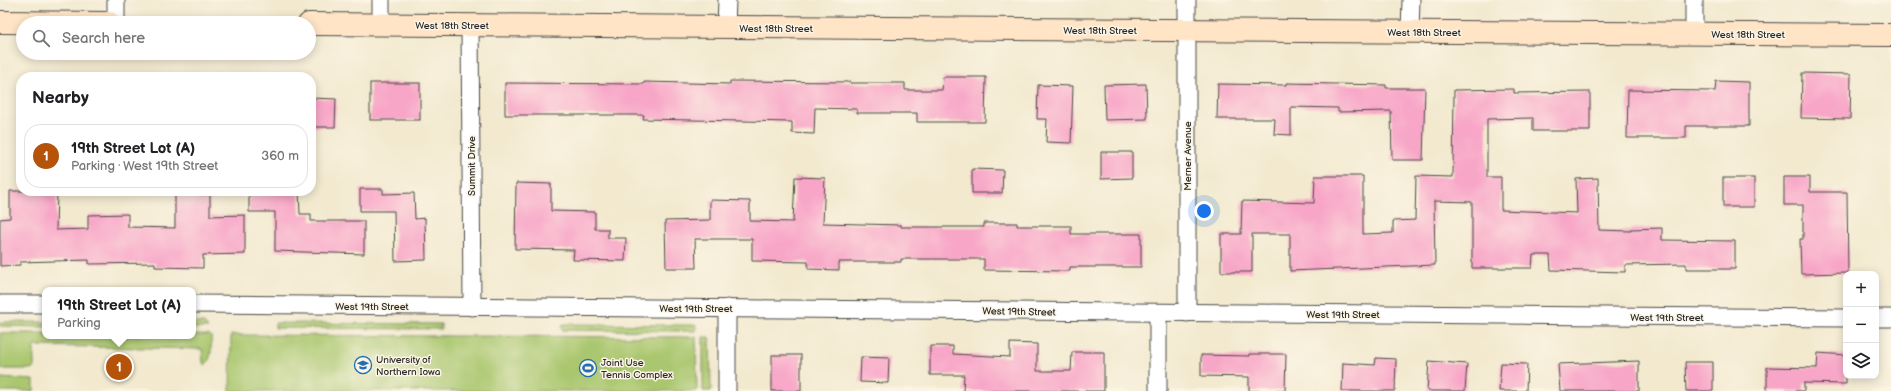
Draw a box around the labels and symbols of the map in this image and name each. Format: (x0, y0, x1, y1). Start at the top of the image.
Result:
street label: West 18th Street (415, 20, 489, 32)
street label: West 18th Street (739, 23, 813, 35)
street label: West 18th Street (1063, 25, 1137, 37)
street label: West 18th Street (1387, 27, 1461, 39)
street label: West 18th Street (1711, 29, 1785, 41)
street label: Merner Avenue (1182, 121, 1194, 191)
street label: Summit Drive (466, 136, 478, 196)
your location (1194, 201, 1214, 221)
street label: West 19th Street (335, 301, 409, 313)
street label: West 19th Street (659, 303, 733, 315)
street label: West 19th Street (982, 305, 1056, 319)
street label: West 19th Street (1306, 309, 1380, 321)
street label: West 19th Street (1630, 312, 1704, 324)
pin: 1 (106, 352, 132, 382)
place label: University of Northern Iowa (376, 354, 441, 378)
school or university icon: University of Northern Iowa (353, 355, 373, 375)
place label: Joint Use Tennis Complex (601, 357, 673, 381)
sports icon: Joint Use Tennis Complex (578, 358, 598, 378)

